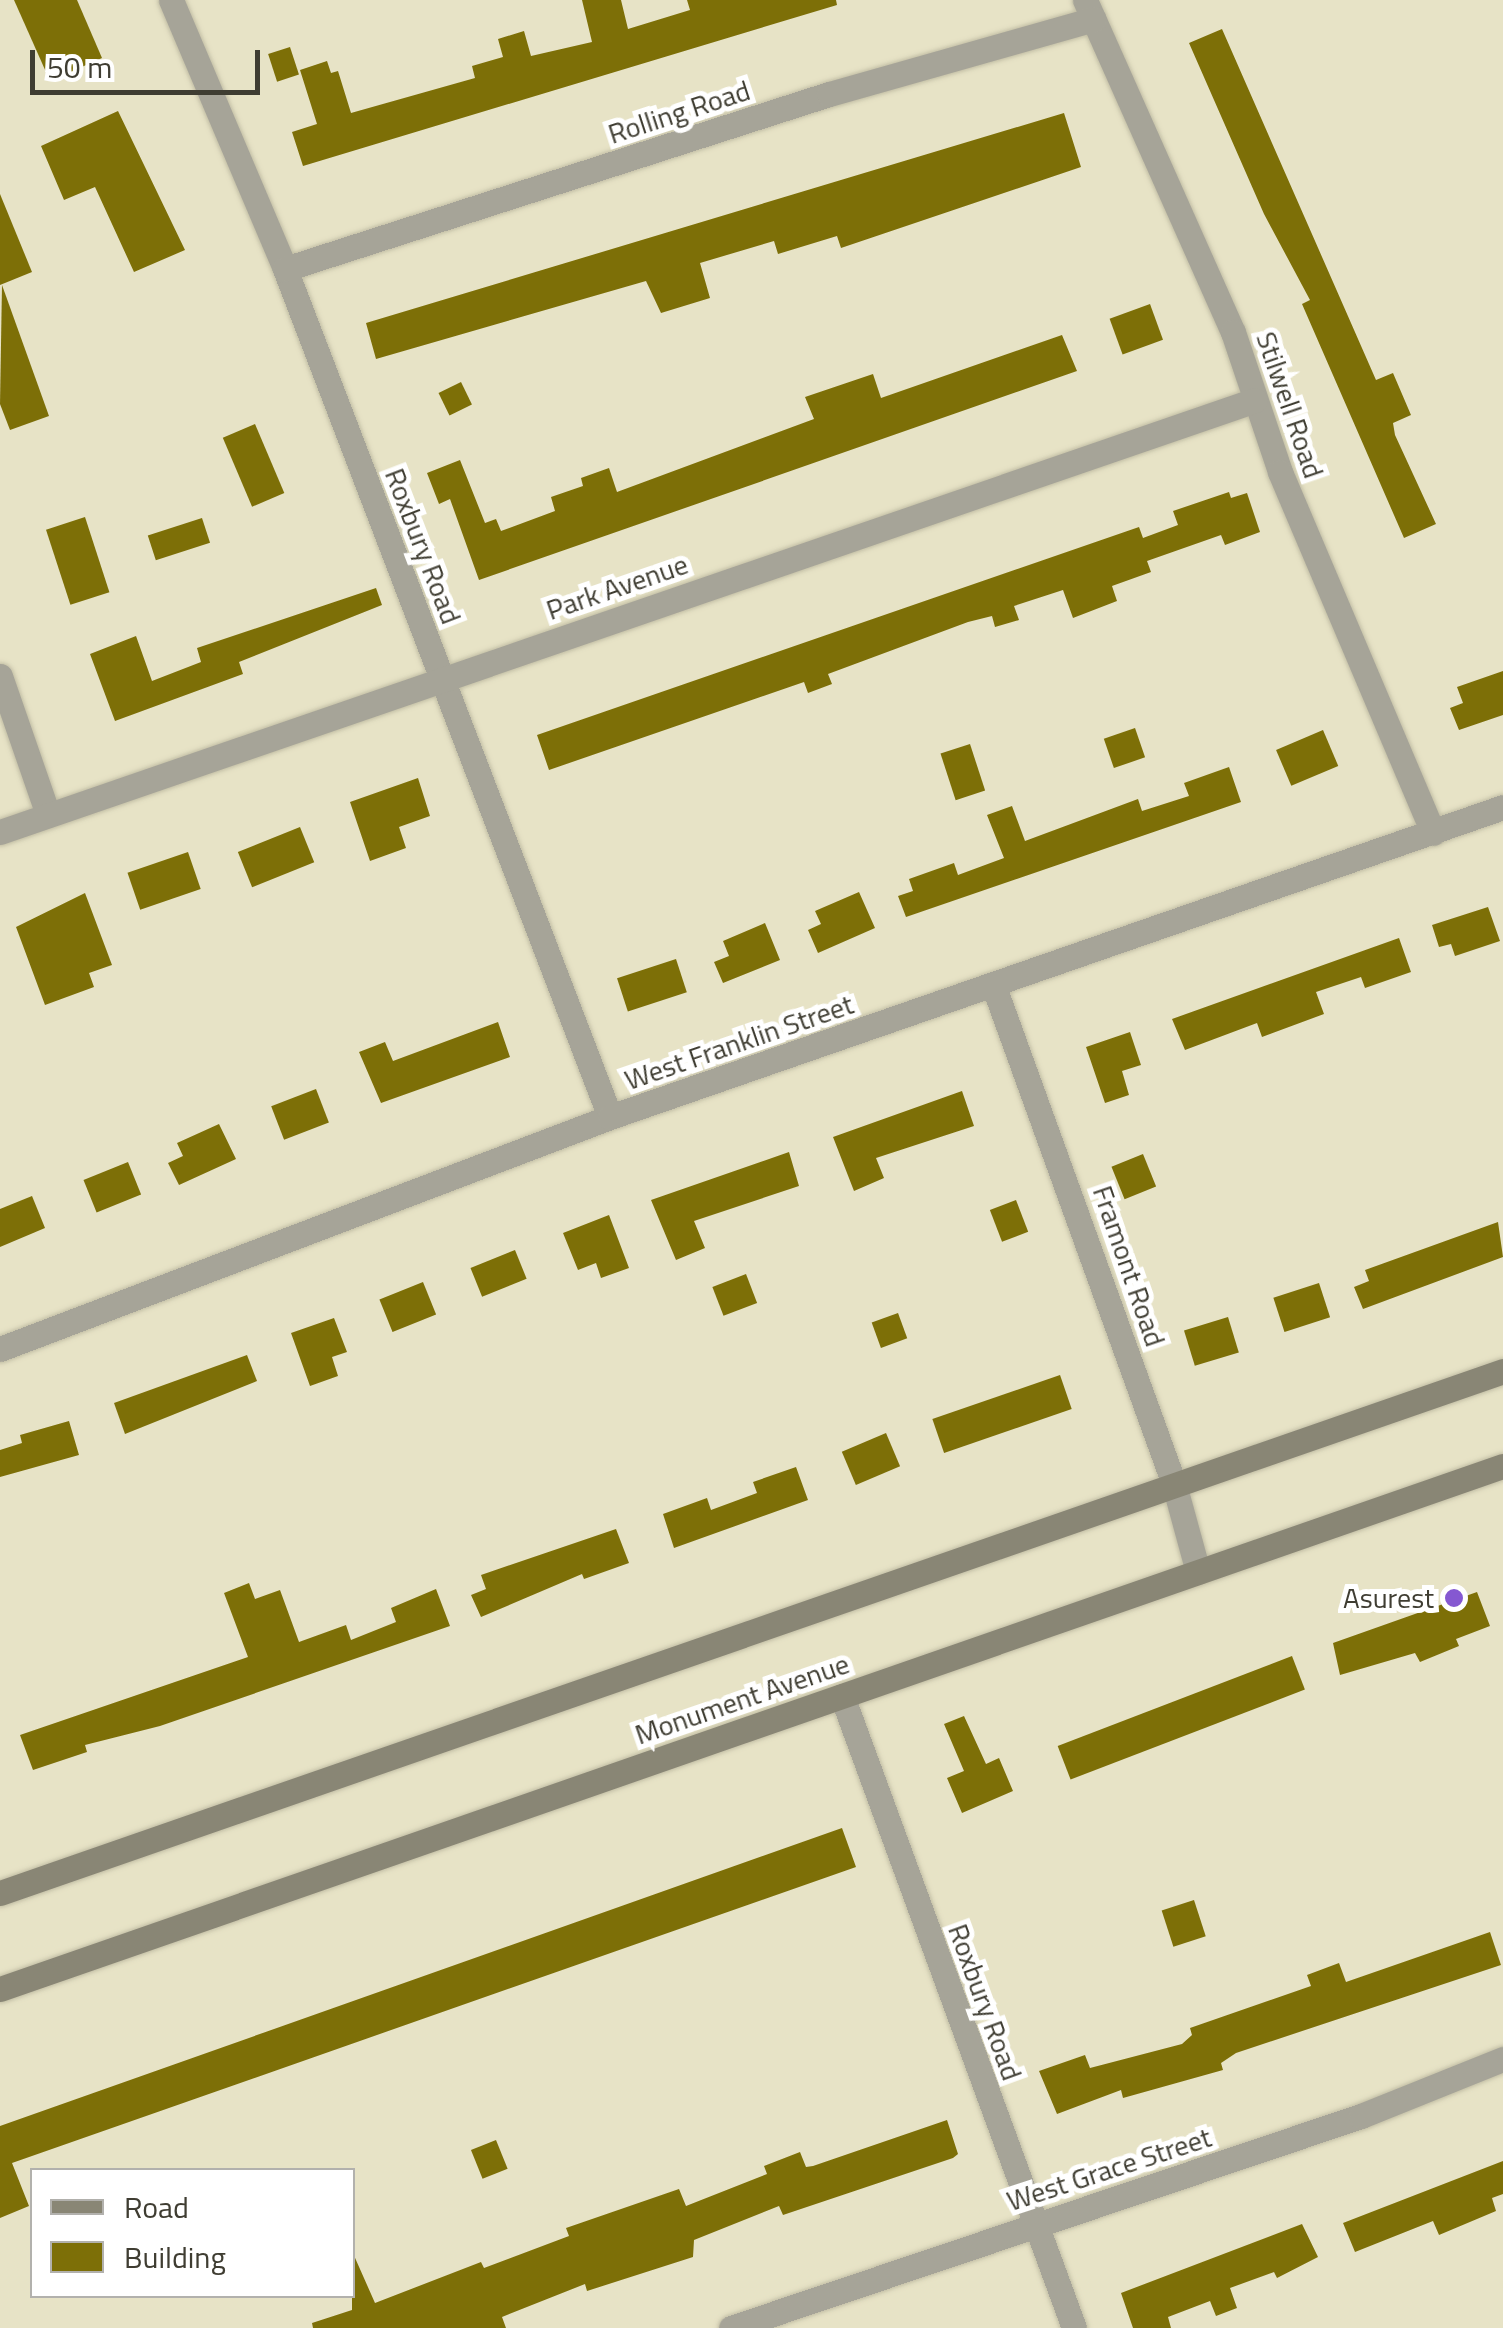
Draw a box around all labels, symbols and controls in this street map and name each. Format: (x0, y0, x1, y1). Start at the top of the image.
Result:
scale bar (35, 30, 265, 92)
text: 50 m (47, 44, 112, 90)
street label: Rolling Road (604, 73, 754, 151)
street label: Stilwell Road (1249, 327, 1331, 483)
street label: Roxbury Road (378, 464, 468, 628)
street label: Park Avenue (542, 547, 692, 627)
street label: West Franklin Street (620, 987, 858, 1097)
street label: Framont Road (1086, 1181, 1172, 1351)
place label: Asurest (1343, 1581, 1434, 1615)
marker: Asurest (1443, 1587, 1465, 1609)
street label: Monument Avenue (631, 1647, 853, 1751)
street label: Roxbury Road (941, 1919, 1029, 2085)
street label: West Grace Street (1003, 2120, 1215, 2218)
legend (30, 2168, 355, 2298)
text: Road (124, 2184, 189, 2230)
text: Building (124, 2234, 226, 2280)

